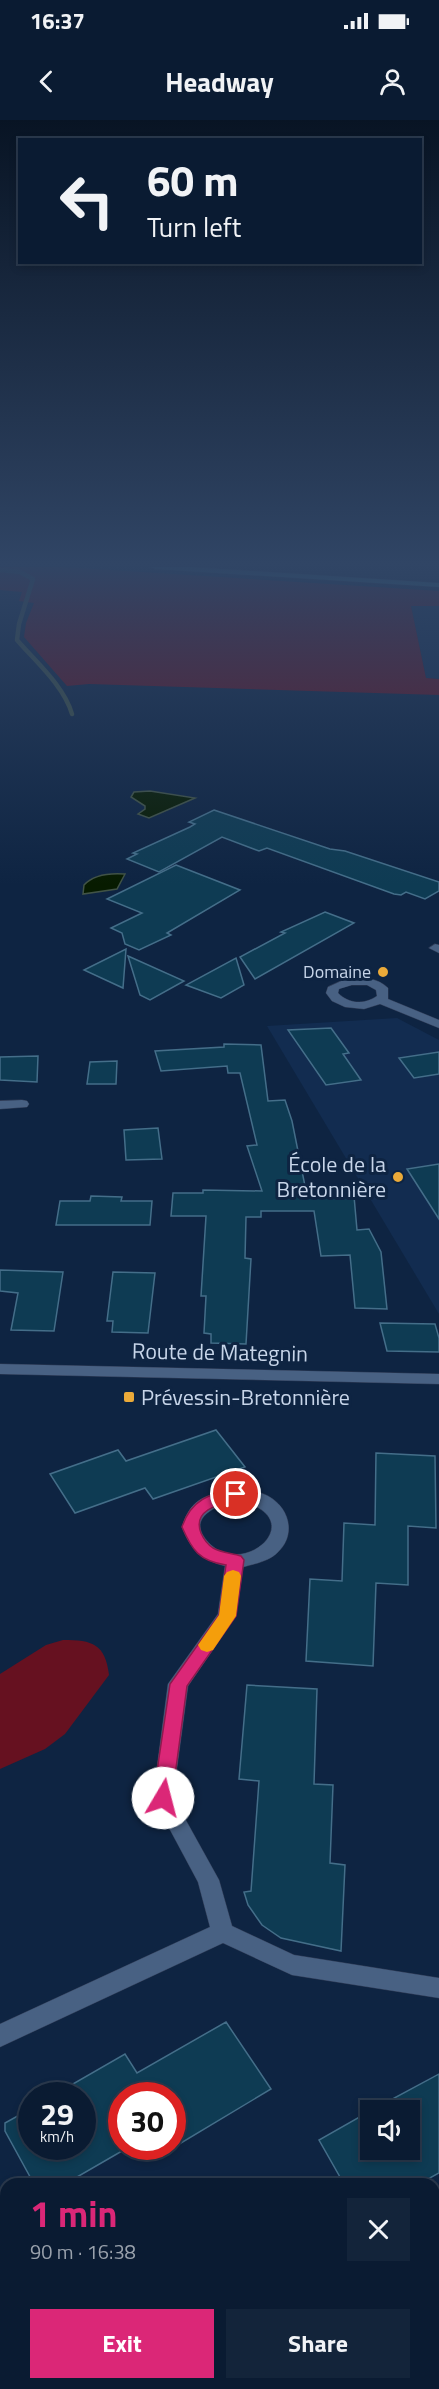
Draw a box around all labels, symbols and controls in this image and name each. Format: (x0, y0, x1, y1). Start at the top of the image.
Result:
text: 16:37 (30, 4, 85, 38)
text: Headway (165, 61, 274, 102)
icon: back (30, 65, 63, 98)
icon: person (376, 65, 409, 98)
text: 60 m (147, 148, 239, 212)
icon: left (48, 162, 126, 240)
text: Turn left (147, 206, 241, 247)
place label: Domaine (303, 958, 371, 985)
marker: Domaine (376, 965, 390, 979)
place label: École de la Bretonnière (277, 1147, 386, 1206)
marker: École de la Bretonnière (391, 1170, 405, 1184)
street label: Route de Mategnin (132, 1333, 308, 1371)
place label: Prévessin-Bretonnière (141, 1380, 350, 1414)
marker: Prévessin-Bretonnière (122, 1390, 136, 1404)
pin (210, 1468, 261, 1519)
icon: arrive (219, 1477, 252, 1510)
position arrow (131, 1766, 195, 1830)
speed limit sign: 30 (108, 2082, 186, 2160)
text: 29 (40, 2091, 74, 2137)
map controls (360, 2100, 420, 2160)
button: sound (360, 2100, 420, 2160)
text: km/h (40, 2125, 74, 2148)
text: 1 min (30, 2186, 117, 2241)
button: close (347, 2198, 410, 2261)
text: 90 m · 16:38 (30, 2236, 136, 2267)
button: Exit (30, 2309, 214, 2378)
button: Share (226, 2309, 410, 2378)

